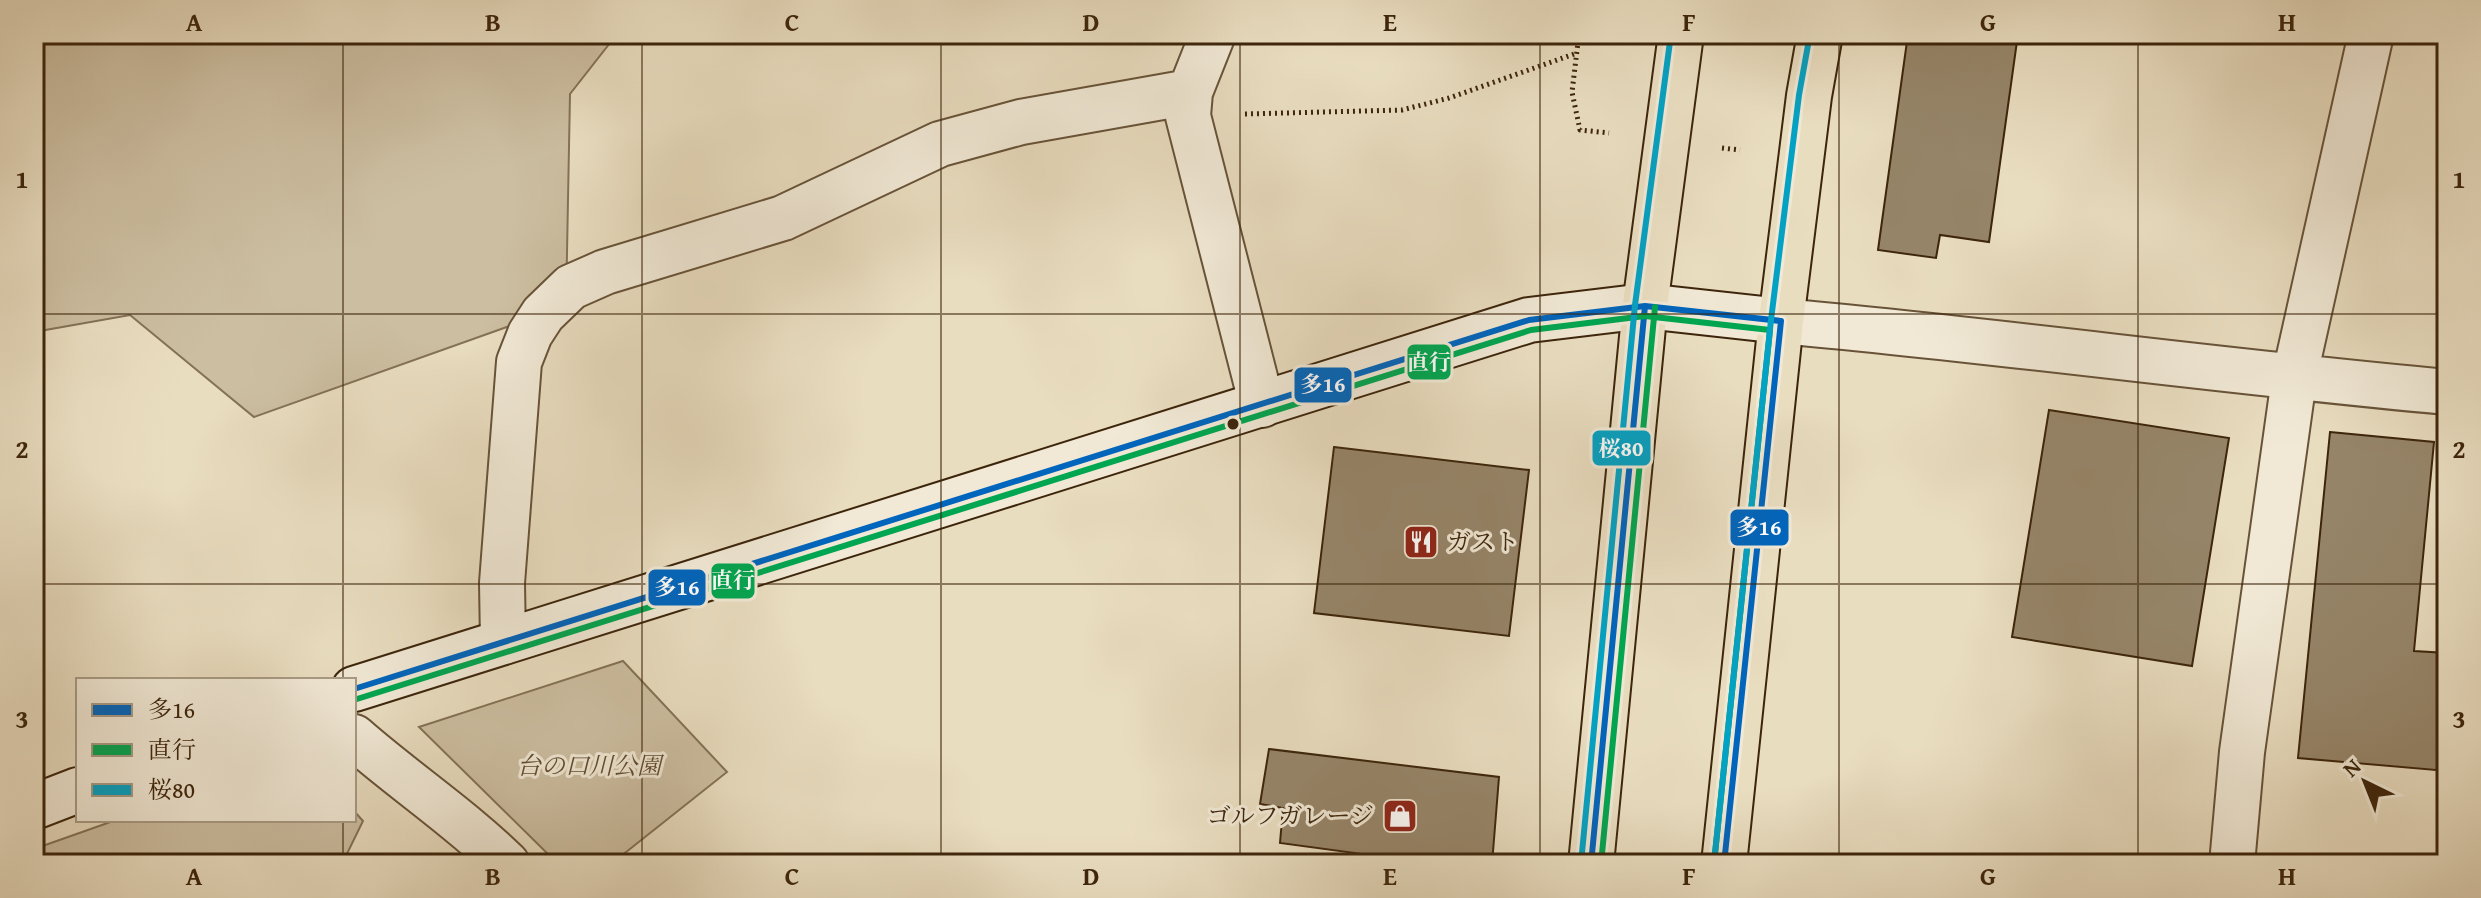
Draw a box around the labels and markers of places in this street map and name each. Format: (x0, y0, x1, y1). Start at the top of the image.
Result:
unlabelled marker (1225, 416, 1241, 432)
restaurant icon: ガスト (1402, 523, 1440, 561)
place label: ガスト (1447, 524, 1519, 559)
shop icon: ゴルフガレージ (1381, 797, 1419, 835)
place label: ゴルフガレージ (1207, 798, 1374, 833)

